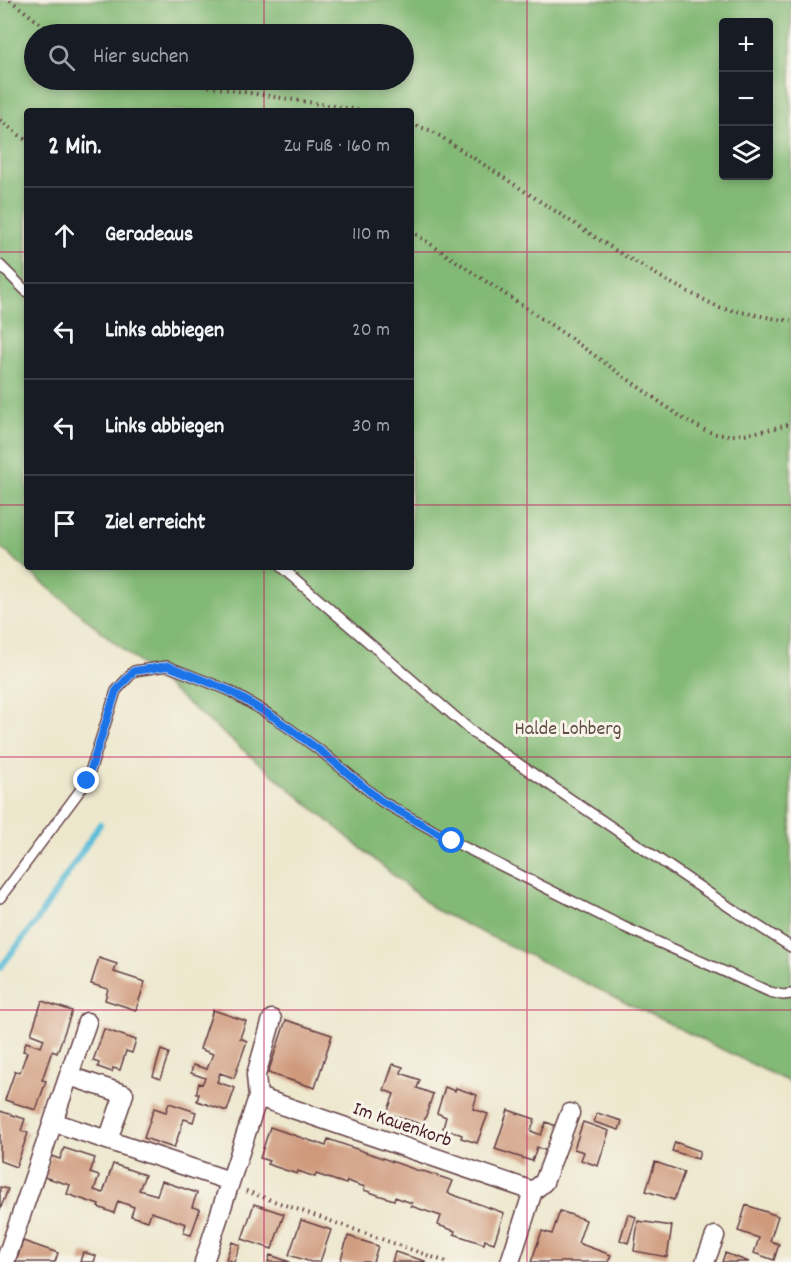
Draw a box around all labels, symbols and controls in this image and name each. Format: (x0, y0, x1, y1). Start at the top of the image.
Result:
map controls (719, 18, 773, 180)
button: + (719, 18, 773, 72)
search box (24, 24, 414, 90)
icon: search (45, 41, 78, 74)
text: Hier suchen (93, 42, 189, 73)
button: − (719, 72, 773, 126)
button: layers (719, 126, 773, 180)
text: 2 Min. (48, 129, 102, 166)
text: Zu Fuß · 160 m (284, 133, 390, 161)
icon: ahead (48, 219, 81, 252)
text: Geradeaus (105, 220, 193, 251)
text: 110 m (352, 221, 390, 249)
icon: left (48, 315, 81, 348)
text: Links abbiegen (105, 316, 224, 347)
text: 20 m (352, 317, 390, 345)
icon: left (48, 411, 81, 444)
text: Links abbiegen (105, 412, 224, 443)
text: 30 m (352, 413, 390, 441)
icon: arrive (48, 507, 81, 540)
text: Ziel erreicht (105, 508, 205, 539)
park label: Halde Lohberg (514, 716, 622, 744)
route end (73, 767, 99, 793)
route start (438, 827, 464, 853)
street label: Im Kauenkorb (349, 1096, 455, 1156)

